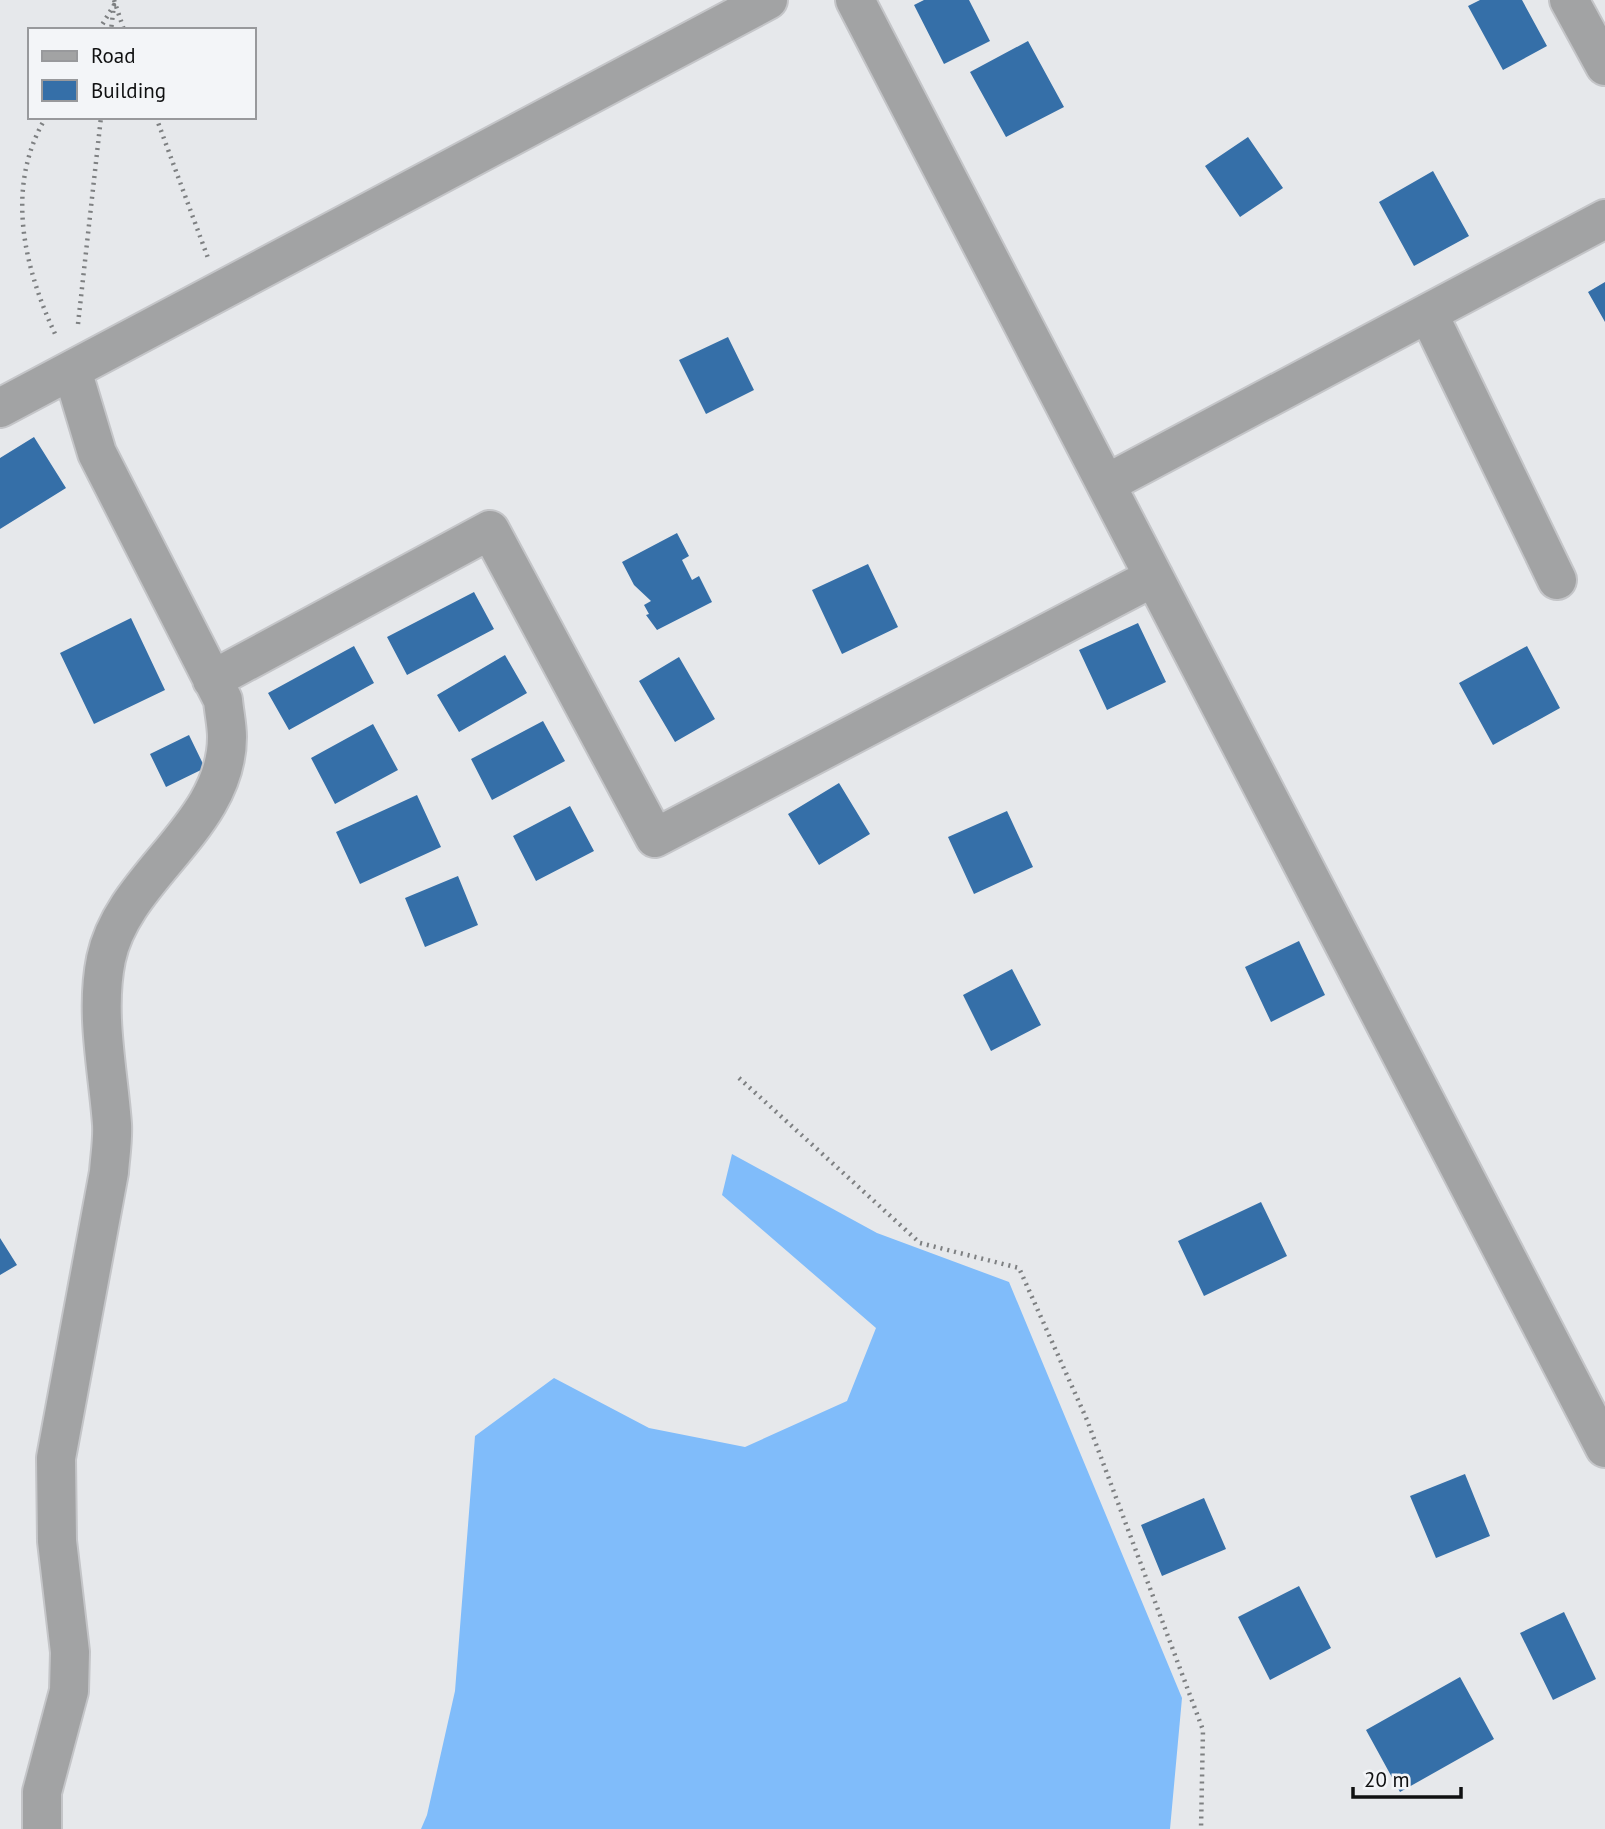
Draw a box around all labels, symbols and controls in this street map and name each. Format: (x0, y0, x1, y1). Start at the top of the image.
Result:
legend (28, 28, 256, 119)
text: Road (91, 42, 135, 69)
text: Building (91, 77, 166, 104)
scale bar (1353, 1756, 1462, 1800)
text: 20 m (1364, 1766, 1410, 1793)

